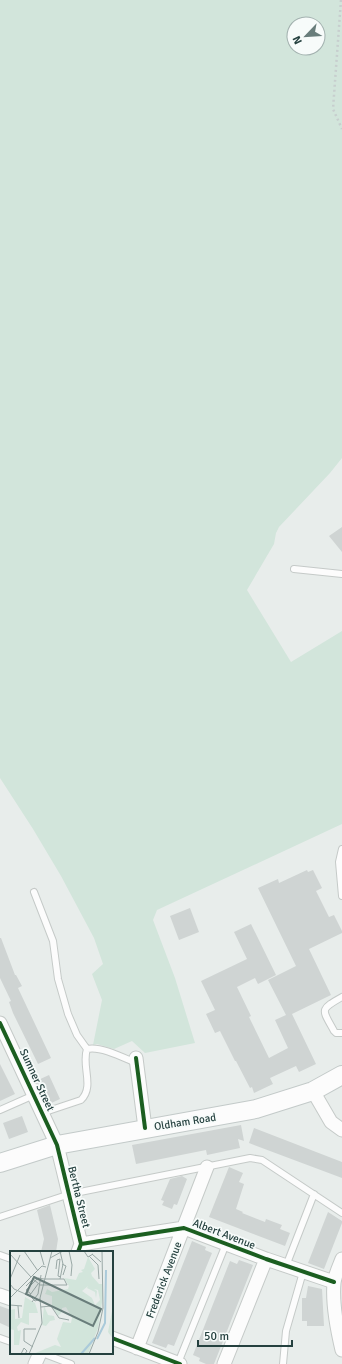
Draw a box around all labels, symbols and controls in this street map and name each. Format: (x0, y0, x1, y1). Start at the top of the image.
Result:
north arrow (286, 16, 326, 56)
text: N (290, 34, 305, 46)
street label: Sumner Street (17, 1047, 57, 1113)
street label: Oldham Road (153, 1111, 217, 1133)
street label: Bertha Street (65, 1165, 93, 1229)
street label: Albert Avenue (191, 1216, 257, 1252)
street label: Frederick Avenue (143, 1240, 185, 1320)
inset map (10, 1251, 113, 1354)
scale bar (198, 1322, 292, 1348)
text: 50 m (204, 1329, 229, 1344)

